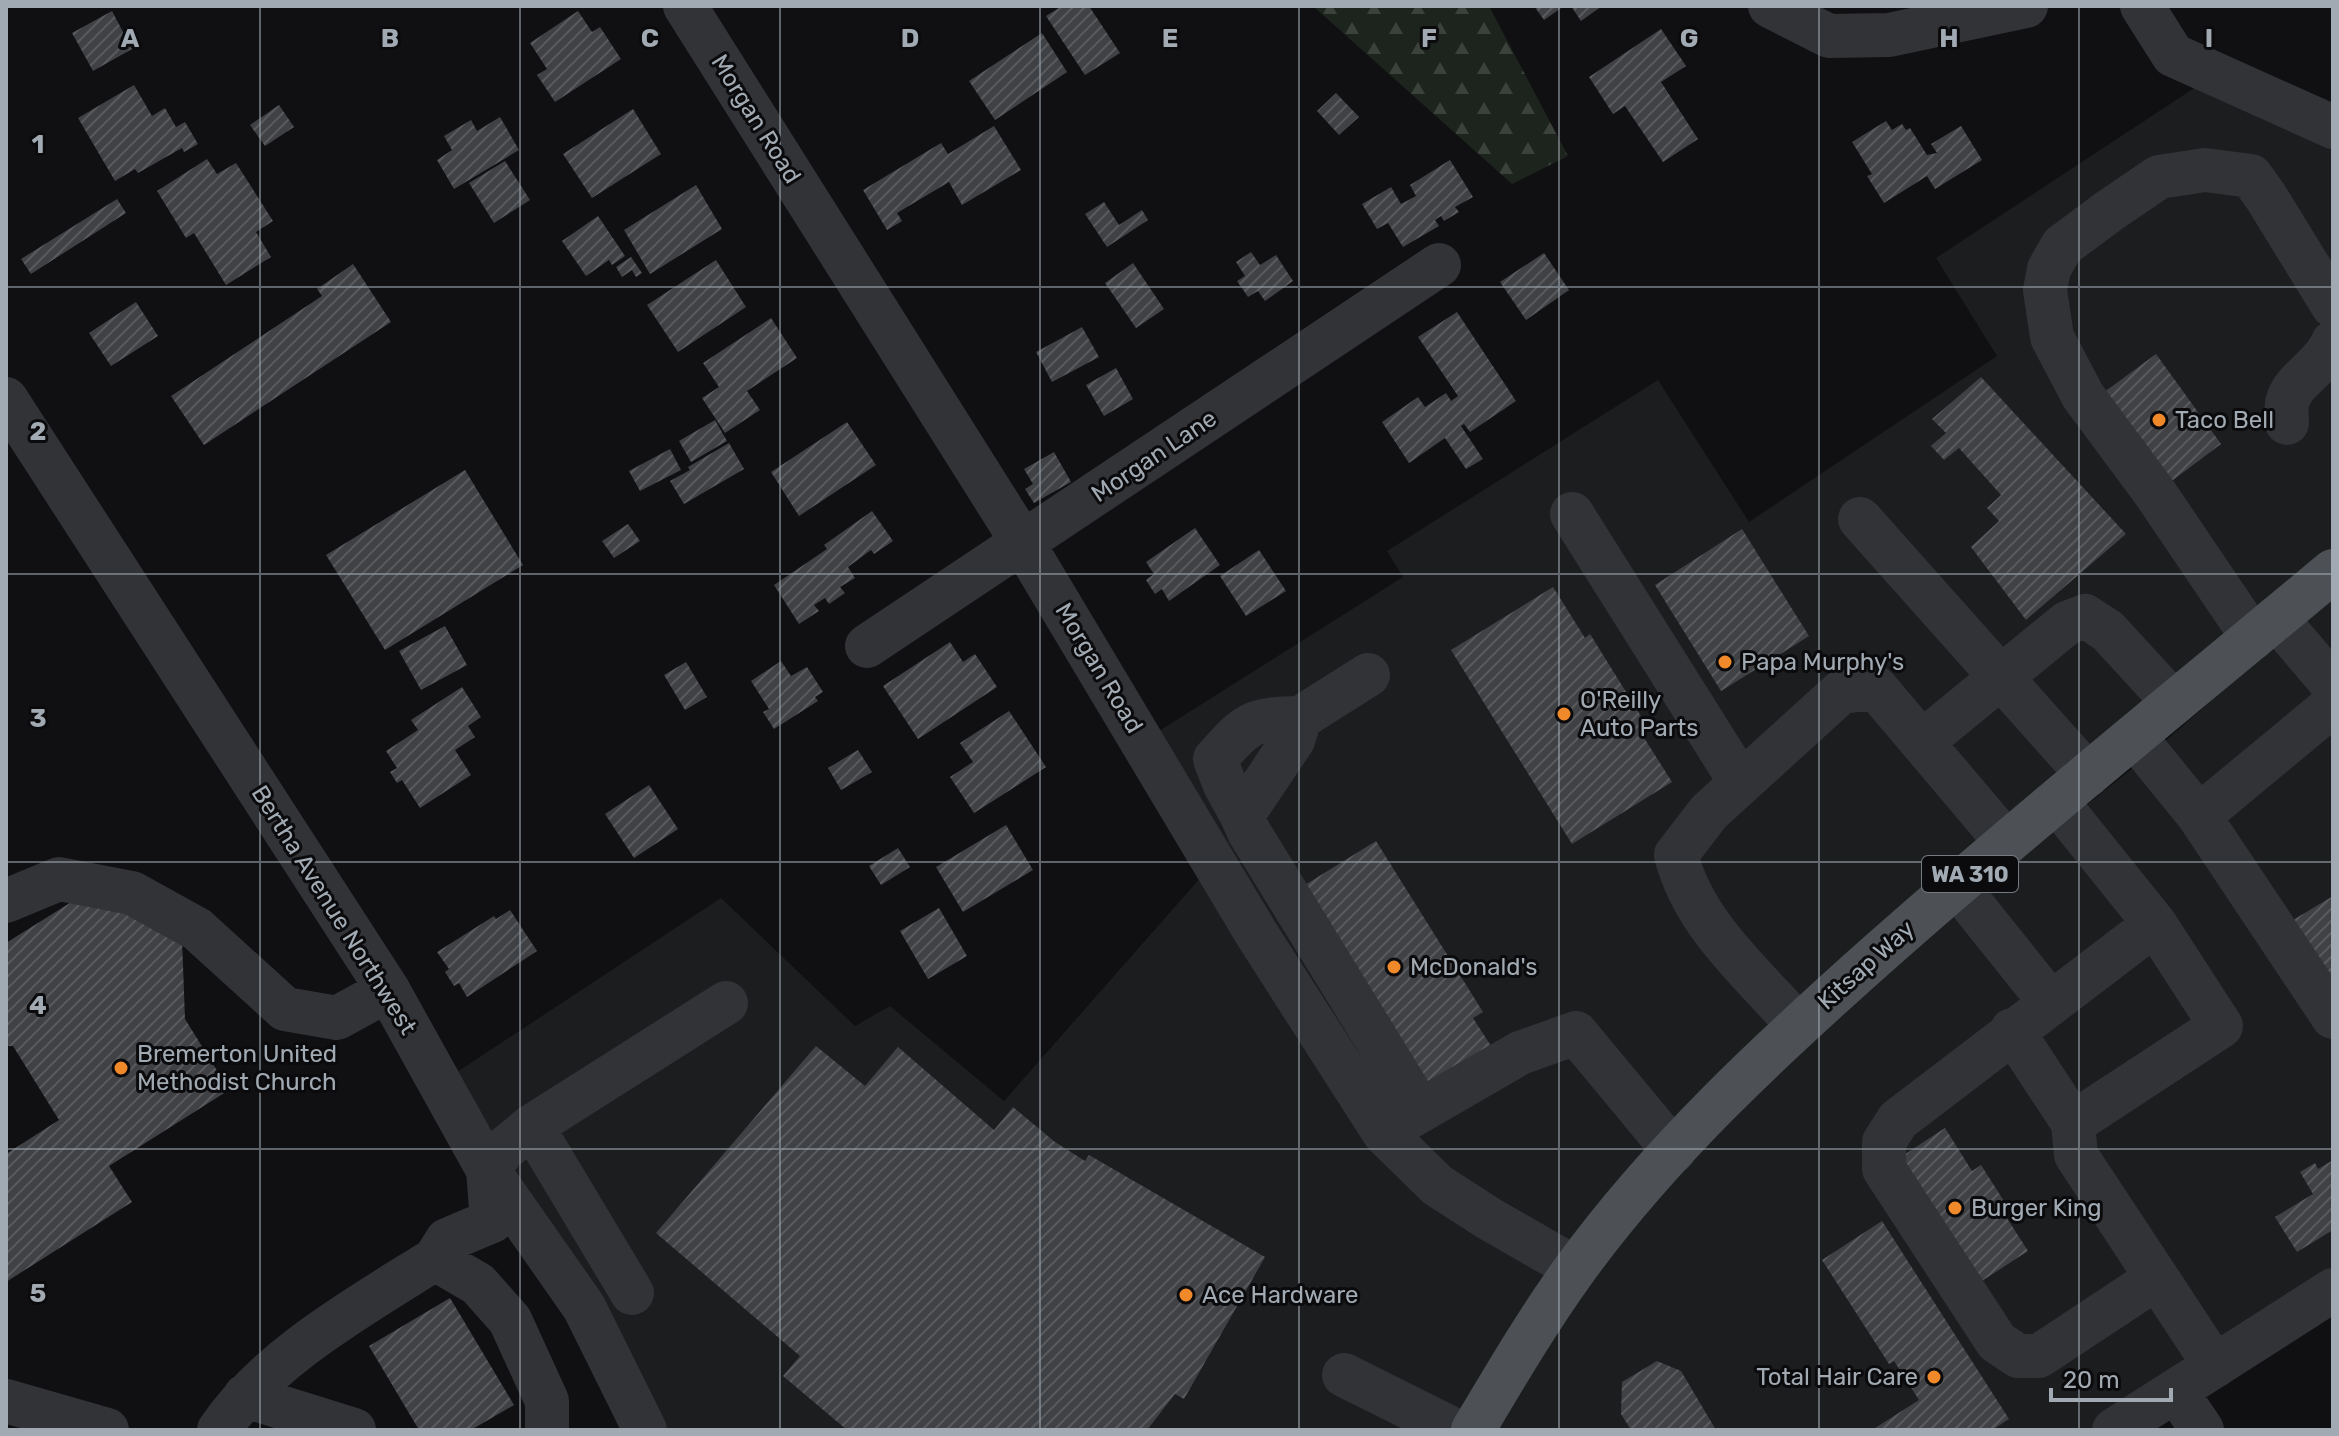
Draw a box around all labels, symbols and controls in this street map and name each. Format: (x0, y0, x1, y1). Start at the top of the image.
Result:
text: A (121, 23, 140, 54)
text: B (381, 23, 399, 54)
text: C (641, 23, 659, 54)
text: D (901, 23, 919, 54)
text: E (1162, 23, 1178, 54)
text: F (1421, 23, 1437, 54)
text: G (1680, 23, 1698, 54)
text: H (1939, 23, 1959, 54)
text: I (2205, 23, 2213, 54)
street label: Morgan Road (705, 49, 807, 189)
text: 1 (32, 129, 44, 160)
street label: Morgan Lane (1086, 404, 1222, 508)
place label: Taco Bell (2175, 406, 2274, 434)
marker: Taco Bell (2150, 411, 2168, 429)
text: 2 (30, 416, 46, 447)
street label: Morgan Road (1049, 598, 1149, 738)
place label: Papa Murphy's (1741, 648, 1904, 676)
marker: Papa Murphy's (1716, 653, 1734, 671)
place label: O'Reilly Auto Parts (1580, 686, 1699, 742)
text: 3 (29, 703, 47, 734)
marker: O'Reilly Auto Parts (1555, 705, 1573, 723)
street label: Bertha Avenue Northwest (246, 780, 422, 1040)
road number: WA 310 (1922, 856, 2018, 892)
street label: Kitsap Way (1812, 915, 1920, 1015)
place label: McDonald's (1410, 953, 1537, 981)
marker: McDonald's (1385, 958, 1403, 976)
text: 4 (29, 990, 47, 1021)
place label: Bremerton United Methodist Church (137, 1040, 337, 1096)
marker: Bremerton United Methodist Church (112, 1059, 130, 1077)
place label: Burger King (1971, 1194, 2102, 1222)
marker: Burger King (1946, 1199, 1964, 1217)
text: 5 (30, 1278, 46, 1309)
place label: Ace Hardware (1202, 1281, 1359, 1309)
marker: Ace Hardware (1177, 1286, 1195, 1304)
scale bar (2051, 1352, 2171, 1402)
place label: Total Hair Care (1756, 1363, 1918, 1391)
text: 20 m (2063, 1366, 2120, 1394)
marker: Total Hair Care (1925, 1368, 1943, 1386)

